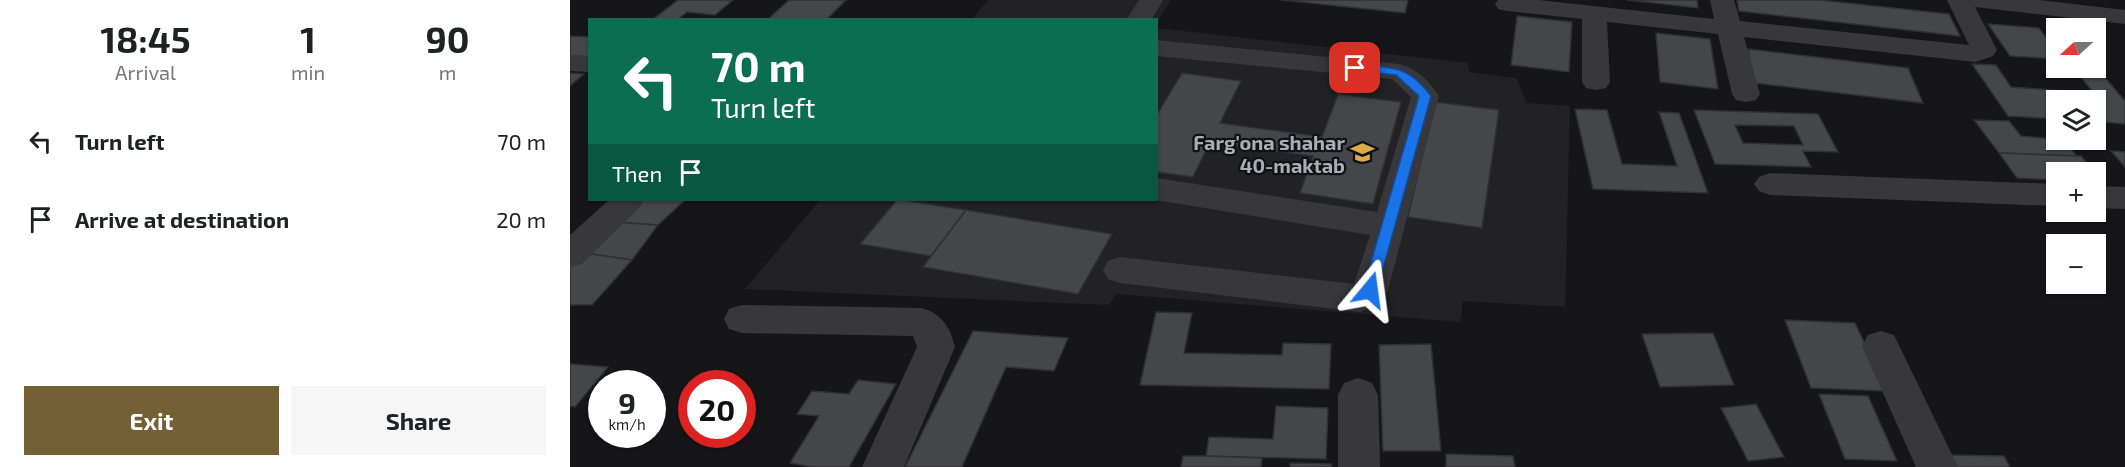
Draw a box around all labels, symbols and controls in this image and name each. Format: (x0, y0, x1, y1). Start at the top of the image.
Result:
text: 18:45 (100, 17, 191, 60)
text: 1 (300, 17, 316, 60)
text: 90 (426, 17, 470, 60)
north arrow (2046, 18, 2106, 78)
map controls (2046, 18, 2106, 294)
text: 70 m (711, 40, 806, 90)
icon: left (612, 42, 690, 120)
pin (1329, 42, 1380, 93)
icon: arrive (1338, 51, 1371, 84)
text: Arrival (115, 60, 176, 84)
text: min (291, 60, 325, 84)
text: m (439, 60, 456, 84)
button: layers (2046, 90, 2106, 150)
text: Turn left (711, 91, 815, 123)
icon: left (24, 125, 57, 158)
text: Turn left (75, 128, 164, 154)
text: 70 m (497, 128, 546, 154)
place label: Farg'ona shahar 40-maktab (1193, 130, 1345, 177)
school or university icon: Farg'ona shahar 40-maktab (1350, 140, 1376, 166)
icon: arrive (674, 156, 707, 189)
text: Then (612, 160, 662, 186)
button: + (2046, 162, 2106, 222)
icon: arrive (24, 203, 57, 236)
text: Arrive at destination (75, 206, 289, 232)
text: 20 m (496, 206, 546, 232)
button: − (2046, 234, 2106, 294)
position arrow (1338, 258, 1402, 322)
speed limit sign: 20 (678, 370, 756, 448)
text: 9 (618, 384, 636, 420)
button: Exit (24, 386, 279, 455)
button: Share (291, 386, 546, 455)
text: km/h (608, 415, 646, 433)

